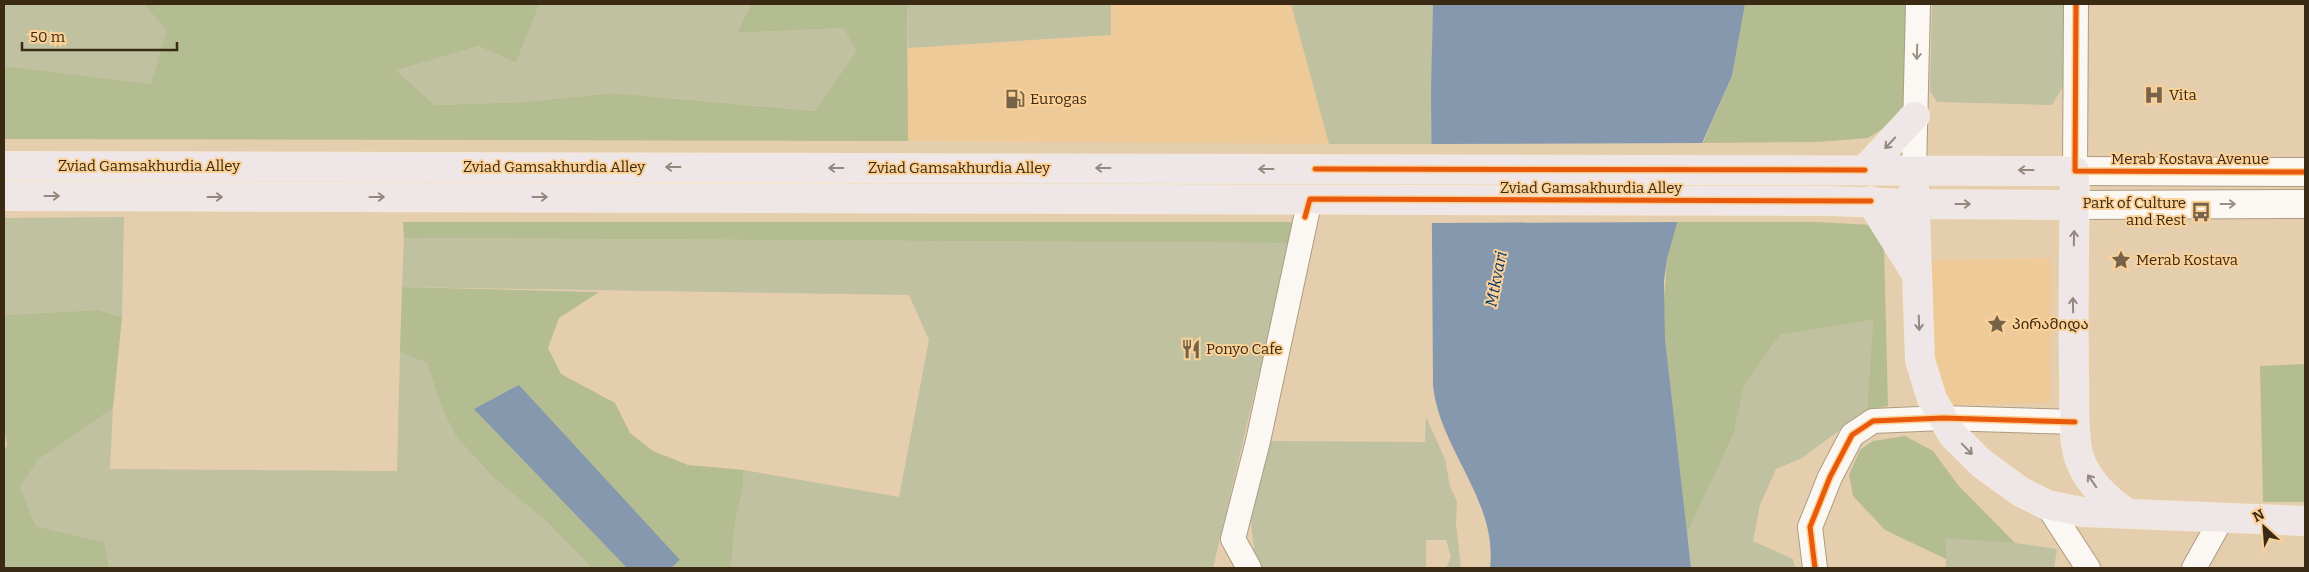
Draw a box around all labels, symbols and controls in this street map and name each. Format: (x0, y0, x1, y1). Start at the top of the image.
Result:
scale bar (22, 20, 178, 52)
text: 50 m (30, 28, 66, 46)
one-way arrow (1912, 44, 1922, 60)
hospital icon: Vita (2143, 84, 2165, 106)
place label: Vita (2169, 86, 2197, 104)
fuel station icon: Eurogas (1004, 88, 1026, 110)
place label: Eurogas (1030, 90, 1087, 108)
one-way arrow (1884, 137, 1896, 150)
street label: Merab Kostava Avenue (2111, 150, 2269, 168)
street label: Zviad Gamsakhurdia Alley (58, 157, 240, 175)
street label: Zviad Gamsakhurdia Alley (463, 158, 645, 176)
street label: Zviad Gamsakhurdia Alley (868, 159, 1050, 177)
one-way arrow (666, 162, 682, 172)
one-way arrow (828, 163, 844, 173)
one-way arrow (1096, 163, 1112, 173)
one-way arrow (1258, 164, 1274, 174)
one-way arrow (2018, 165, 2034, 175)
street label: Zviad Gamsakhurdia Alley (1500, 179, 1682, 197)
one-way arrow (44, 191, 60, 201)
one-way arrow (206, 192, 223, 202)
one-way arrow (369, 192, 385, 202)
one-way arrow (532, 192, 548, 202)
place label: Park of Culture and Rest (2082, 194, 2187, 229)
one-way arrow (2220, 199, 2236, 209)
one-way arrow (1955, 200, 1971, 209)
bus stop icon: Park of Culture and Rest (2190, 201, 2212, 223)
one-way arrow (2069, 230, 2079, 246)
water label: Mtkvari (1481, 249, 1511, 308)
place icon: Merab Kostava (2110, 249, 2132, 271)
place label: Merab Kostava (2136, 251, 2238, 269)
one-way arrow (2069, 297, 2078, 313)
place icon: პირამიდა (1986, 313, 2008, 335)
one-way arrow (1914, 315, 1923, 331)
place label: პირამიდა (2012, 315, 2089, 333)
restaurant icon: Ponyo Cafe (1180, 338, 1202, 360)
place label: Ponyo Cafe (1206, 340, 1282, 358)
one-way arrow (1961, 443, 1973, 456)
one-way arrow (2087, 475, 2097, 489)
north arrow (2239, 502, 2289, 552)
text: N (2250, 506, 2267, 526)

